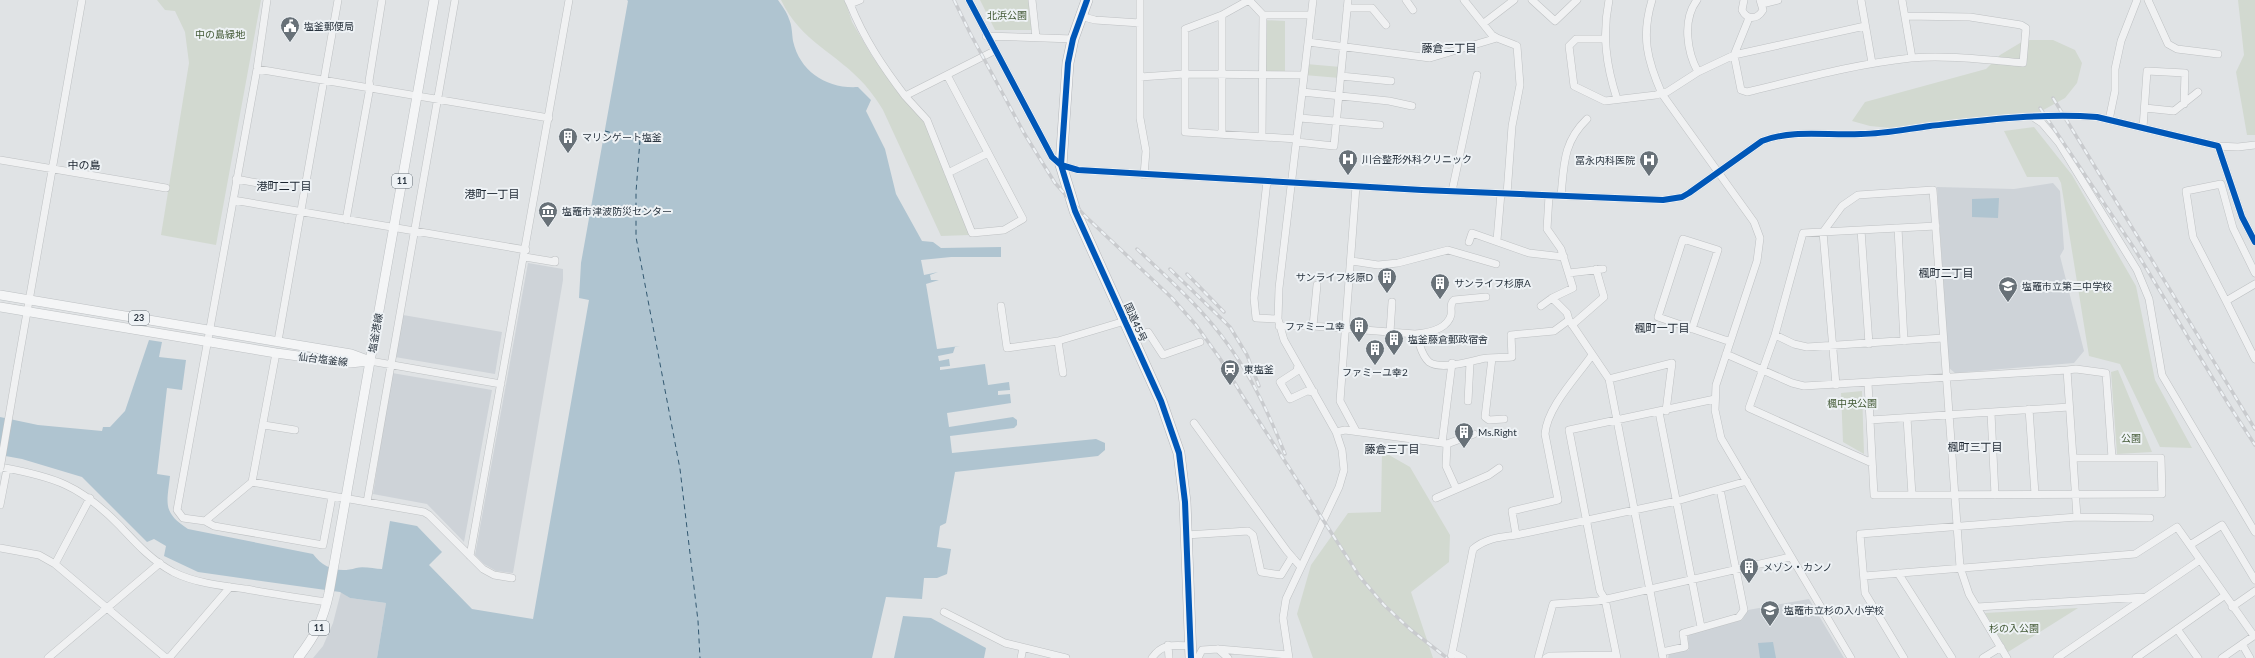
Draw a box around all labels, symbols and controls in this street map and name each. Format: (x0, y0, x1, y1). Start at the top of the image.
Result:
park label: 北浜公園 (987, 9, 1027, 21)
public building icon: 塩釜郵便局 (279, 15, 301, 43)
place label: 塩釜郵便局 (304, 20, 354, 32)
park label: 中の島緑地 (195, 28, 246, 40)
district label: 藤倉二丁目 (1422, 41, 1477, 54)
building icon: マリンゲート塩釜 (557, 126, 579, 154)
place label: マリンゲート塩釜 (582, 131, 662, 143)
hospital icon: 川合整形外科クリニック (1337, 148, 1359, 176)
hospital icon: 冨永内科医院 (1638, 149, 1660, 177)
place label: 川合整形外科クリニック (1362, 153, 1472, 165)
place label: 冨永内科医院 (1575, 154, 1635, 166)
district label: 中の島 (68, 158, 101, 171)
road number: 11 (392, 174, 412, 188)
district label: 港町二丁目 (257, 179, 312, 192)
district label: 港町一丁目 (465, 187, 520, 200)
museum icon: 塩竈市津波防災センター (537, 200, 559, 228)
place label: 塩竈市津波防災センター (562, 205, 672, 217)
building icon: サンライフ杉原D (1376, 266, 1398, 294)
district label: 楓町二丁目 (1919, 266, 1974, 279)
place label: サンライフ杉原D (1295, 271, 1373, 283)
building icon: サンライフ杉原A (1429, 272, 1451, 300)
school or university icon: 塩竈市立第二中学校 (1997, 275, 2019, 303)
place label: サンライフ杉原A (1454, 277, 1531, 289)
place label: 塩竈市立第二中学校 (2022, 280, 2112, 292)
street label: 国道45号 (1122, 301, 1150, 343)
road number: 23 (129, 311, 149, 325)
street label: 塩釜港線 (366, 312, 384, 354)
building icon: ファミーユ幸 (1348, 315, 1370, 343)
place label: ファミーユ幸 (1285, 320, 1345, 332)
district label: 楓町一丁目 (1635, 321, 1690, 334)
building icon: 塩釜藤倉郵政宿舎 (1383, 328, 1405, 356)
place label: 塩釜藤倉郵政宿舎 (1408, 333, 1488, 345)
building icon: ファミーユ幸2 (1364, 338, 1386, 366)
street label: 仙台塩釜線 (297, 350, 349, 368)
station icon: 東塩釜 (1219, 358, 1241, 386)
place label: 東塩釜 (1244, 363, 1274, 375)
place label: ファミーユ幸2 (1342, 366, 1408, 378)
park label: 楓中央公園 (1827, 397, 1877, 409)
building icon: Ms.Right (1453, 421, 1475, 449)
place label: Ms.Right (1478, 426, 1517, 438)
park label: 公園 (2121, 432, 2141, 444)
district label: 楓町三丁目 (1948, 440, 2003, 453)
district label: 藤倉三丁目 (1365, 442, 1420, 455)
building icon: メゾン・カンノ (1738, 556, 1760, 584)
place label: メゾン・カンノ (1763, 561, 1833, 573)
school or university icon: 塩竈市立杉の入小学校 (1759, 599, 1781, 627)
place label: 塩竈市立杉の入小学校 (1784, 604, 1884, 616)
road number: 11 (309, 621, 329, 635)
park label: 杉の入公園 (1989, 622, 2039, 634)

